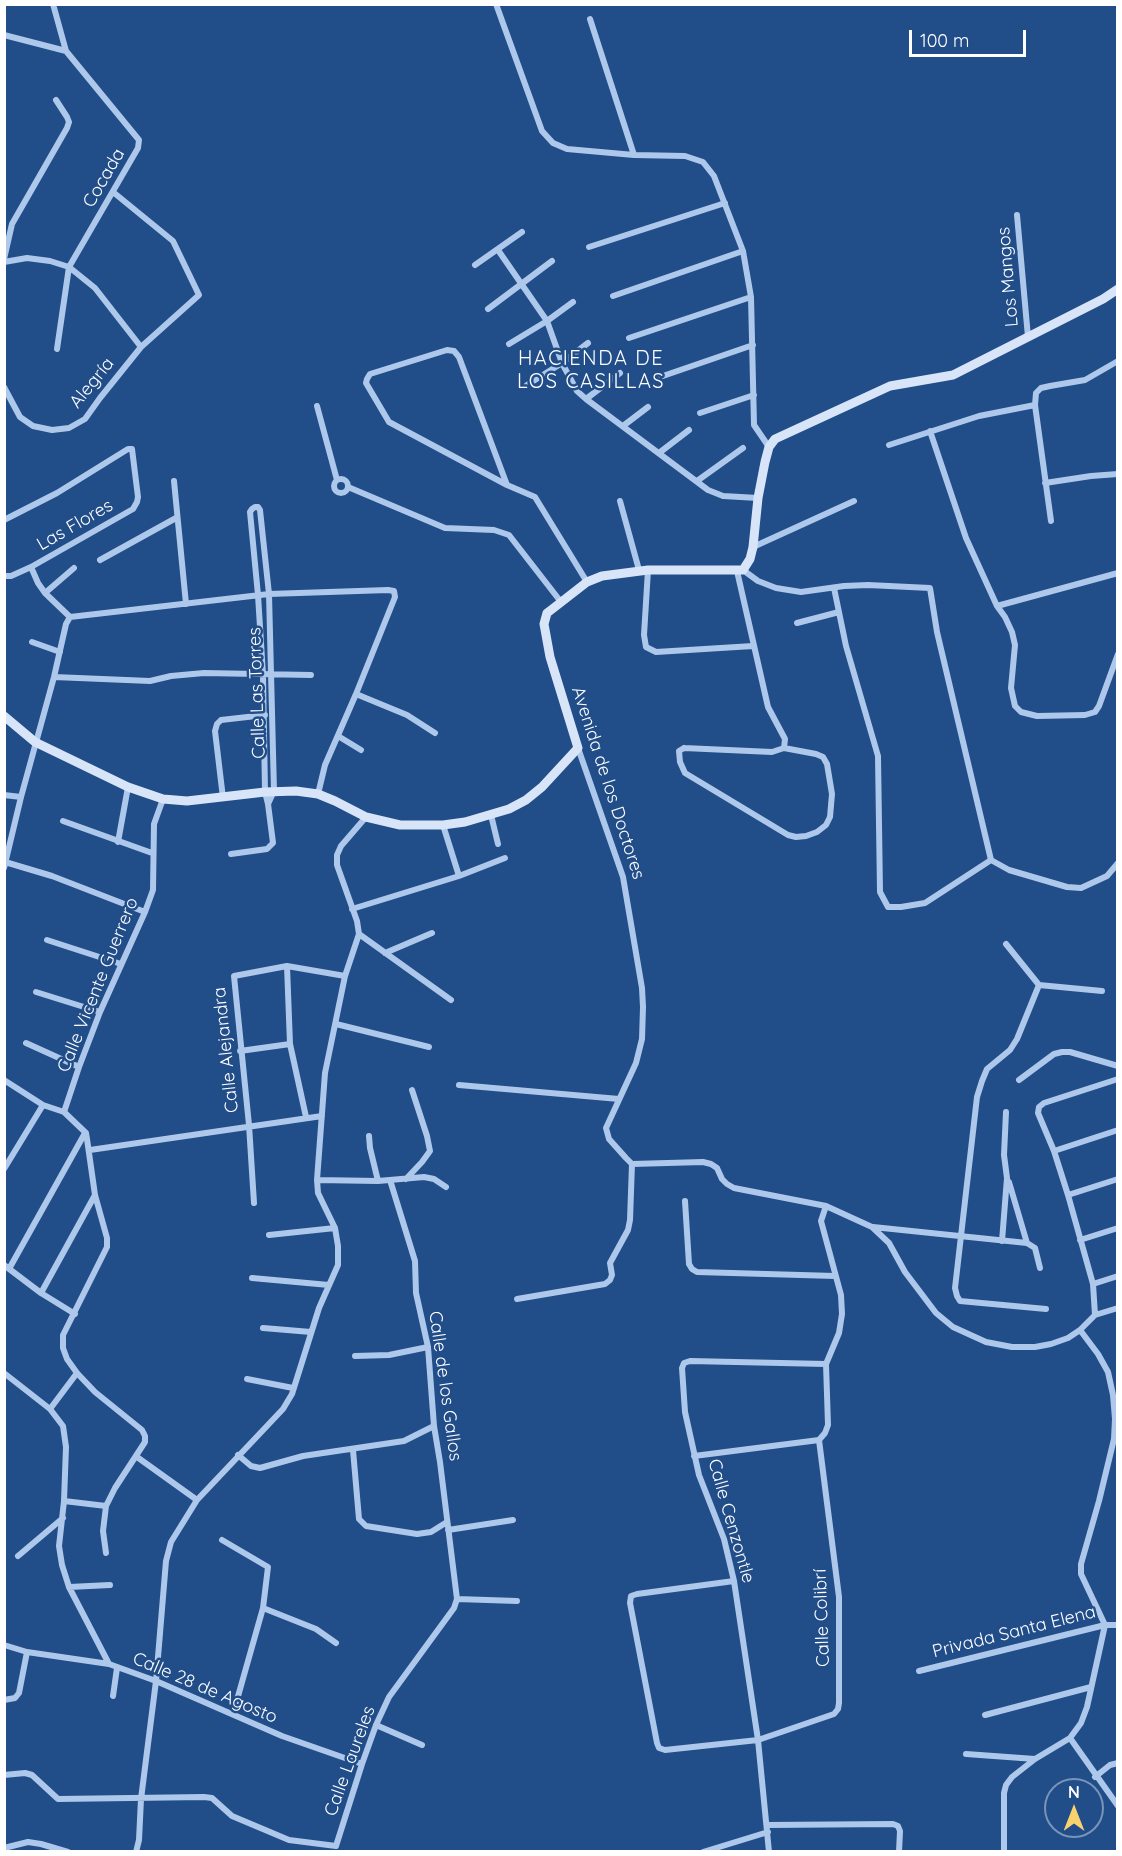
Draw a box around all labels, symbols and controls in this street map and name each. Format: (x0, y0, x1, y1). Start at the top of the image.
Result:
scale bar (912, 18, 1029, 56)
text: 100 m (920, 29, 969, 52)
street label: Cocada (78, 145, 130, 211)
street label: Los Mangos (993, 226, 1023, 328)
district label: HACIENDA DE LOS CASILLAS (517, 347, 665, 394)
street label: Alegría (65, 353, 119, 413)
street label: Las Flores (33, 495, 117, 555)
street label: Calle Las Torres (244, 627, 270, 759)
street label: Avenida de los Doctores (567, 684, 649, 882)
street label: Calle Vicente Guerrero (53, 894, 143, 1076)
street label: Calle Alejandra (209, 986, 243, 1114)
street label: Calle de los Gallos (424, 1310, 466, 1462)
street label: Calle Cenzontle (703, 1456, 759, 1586)
street label: Calle Colibrí (809, 1569, 835, 1667)
street label: Privada Santa Elena (930, 1601, 1098, 1663)
street label: Calle 28 de Agosto (129, 1648, 281, 1728)
street label: Calle Laureles (320, 1703, 380, 1819)
north arrow (1044, 1778, 1104, 1838)
text: N (1068, 1782, 1080, 1802)

